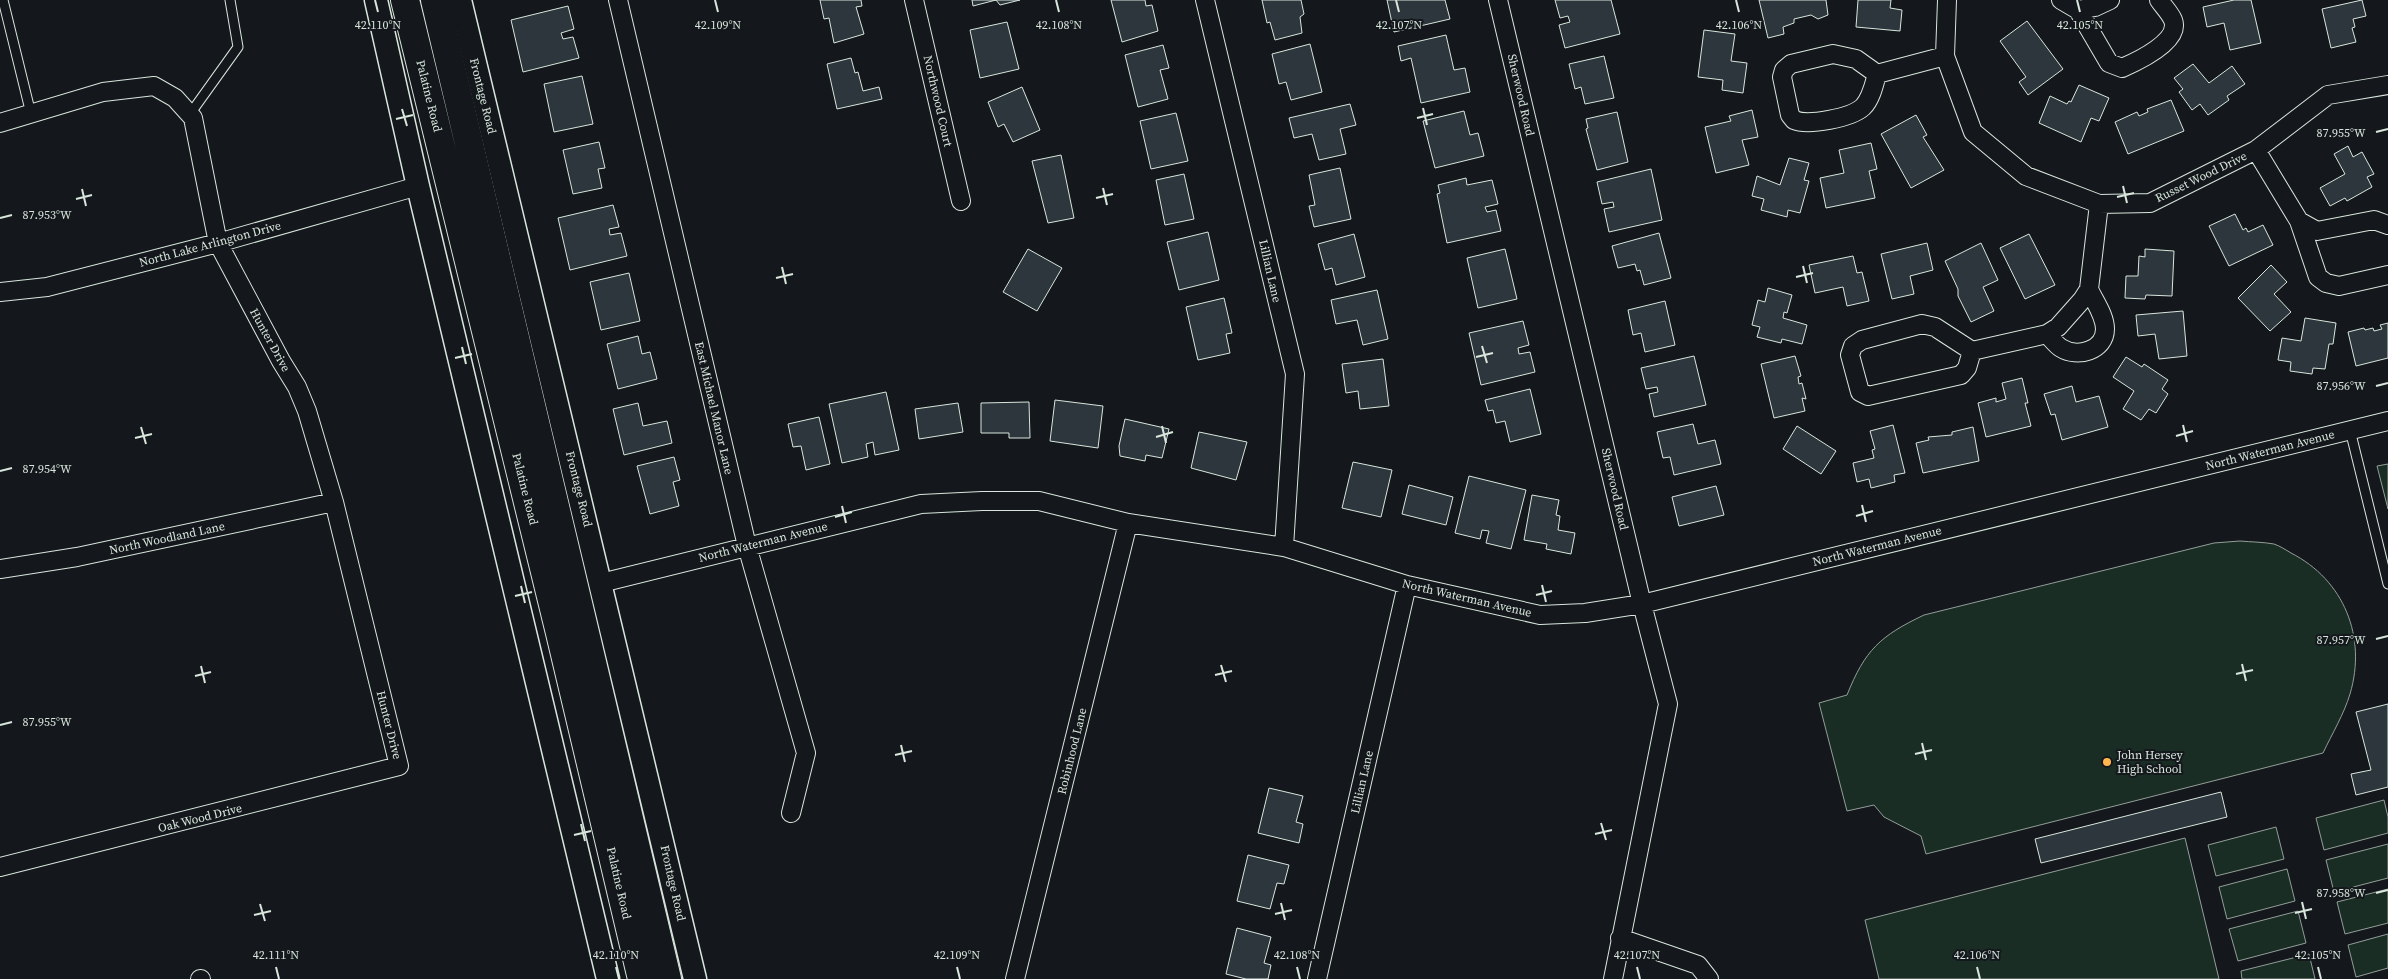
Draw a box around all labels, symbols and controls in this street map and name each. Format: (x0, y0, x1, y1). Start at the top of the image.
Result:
text: 42.110°N (355, 17, 401, 33)
text: 42.109°N (695, 17, 741, 33)
text: 42.108°N (1036, 17, 1082, 33)
text: 42.107°N (1376, 17, 1422, 33)
text: 42.106°N (1716, 17, 1762, 33)
text: 42.105°N (2057, 17, 2103, 33)
street label: Sherwood Road (1504, 53, 1538, 138)
street label: Northwood Court (920, 54, 956, 148)
street label: Frontage Road (466, 56, 500, 136)
street label: Palatine Road (412, 58, 446, 134)
text: 87.955°W (2316, 125, 2366, 141)
street label: Russet Wood Drive (2153, 148, 2249, 206)
text: 87.953°W (22, 207, 72, 223)
street label: North Lake Arlington Drive (137, 217, 283, 271)
street label: Lillian Lane (1255, 238, 1285, 304)
street label: Hunter Drive (246, 305, 294, 375)
street label: East Michael Manor Lane (691, 340, 737, 476)
text: 87.956°W (2316, 378, 2366, 394)
street label: North Waterman Avenue (2204, 426, 2336, 474)
street label: Sherwood Road (1598, 447, 1632, 532)
street label: Frontage Road (562, 449, 596, 529)
street label: Palatine Road (508, 451, 542, 527)
text: 87.954°W (22, 461, 72, 477)
street label: North Woodland Lane (108, 518, 226, 558)
street label: North Waterman Avenue (697, 518, 829, 566)
street label: North Waterman Avenue (1811, 522, 1943, 570)
street label: North Waterman Avenue (1401, 575, 1533, 621)
text: 87.957°W (2316, 632, 2366, 648)
street label: Hunter Drive (373, 689, 405, 761)
street label: Robinhood Lane (1054, 706, 1090, 796)
text: 87.955°W (22, 714, 72, 730)
place label: John Hersey High School (2116, 747, 2183, 777)
street label: Lillian Lane (1347, 749, 1377, 815)
marker: John Hersey High School (2101, 756, 2113, 768)
street label: Oak Wood Drive (156, 800, 244, 836)
street label: Frontage Road (656, 843, 690, 923)
street label: Palatine Road (603, 845, 635, 921)
text: 87.958°W (2316, 885, 2366, 901)
text: 42.111°N (253, 947, 299, 963)
text: 42.110°N (593, 947, 639, 963)
text: 42.109°N (934, 947, 980, 963)
text: 42.108°N (1274, 947, 1320, 963)
text: 42.107°N (1614, 947, 1660, 963)
text: 42.106°N (1954, 947, 2000, 963)
text: 42.105°N (2295, 947, 2341, 963)

